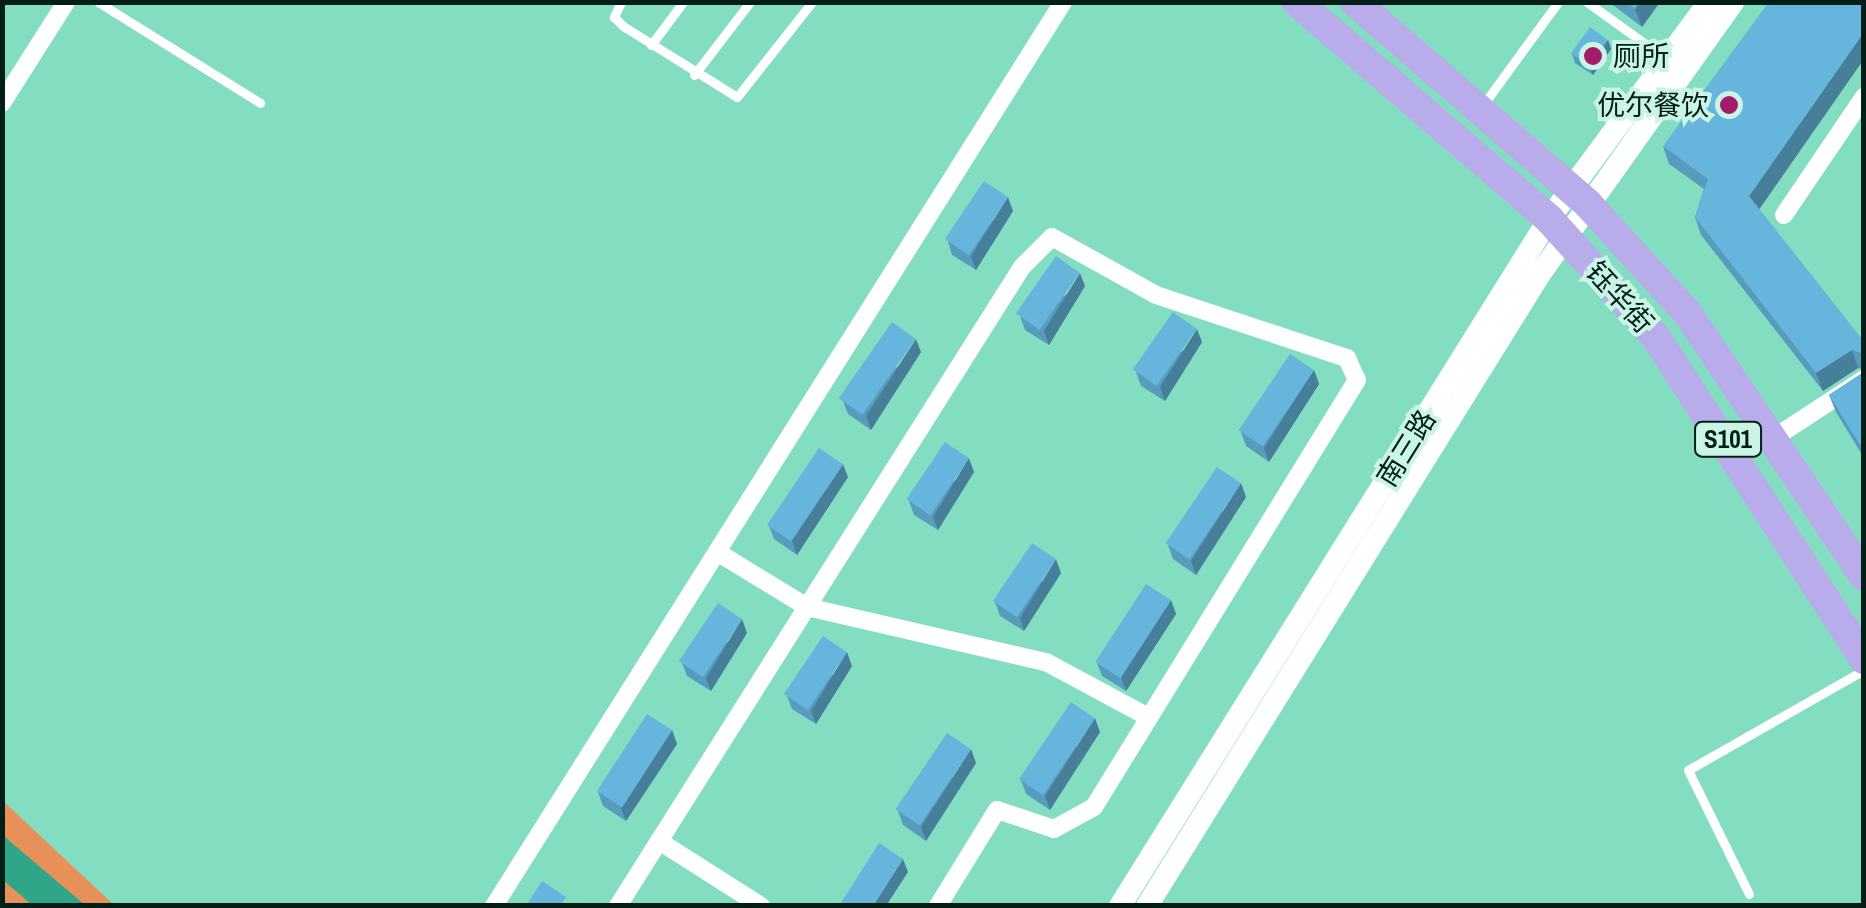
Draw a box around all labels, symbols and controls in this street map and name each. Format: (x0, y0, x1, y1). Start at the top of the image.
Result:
place label: 厕所 (1613, 39, 1669, 73)
marker: 厕所 (1582, 45, 1604, 67)
place label: 优尔餐饮 (1597, 88, 1709, 122)
marker: 优尔餐饮 (1718, 94, 1740, 116)
street label: 钰华街 (1579, 255, 1661, 339)
street label: 南三路 (1369, 403, 1443, 493)
road number: S101 (1693, 419, 1763, 459)

